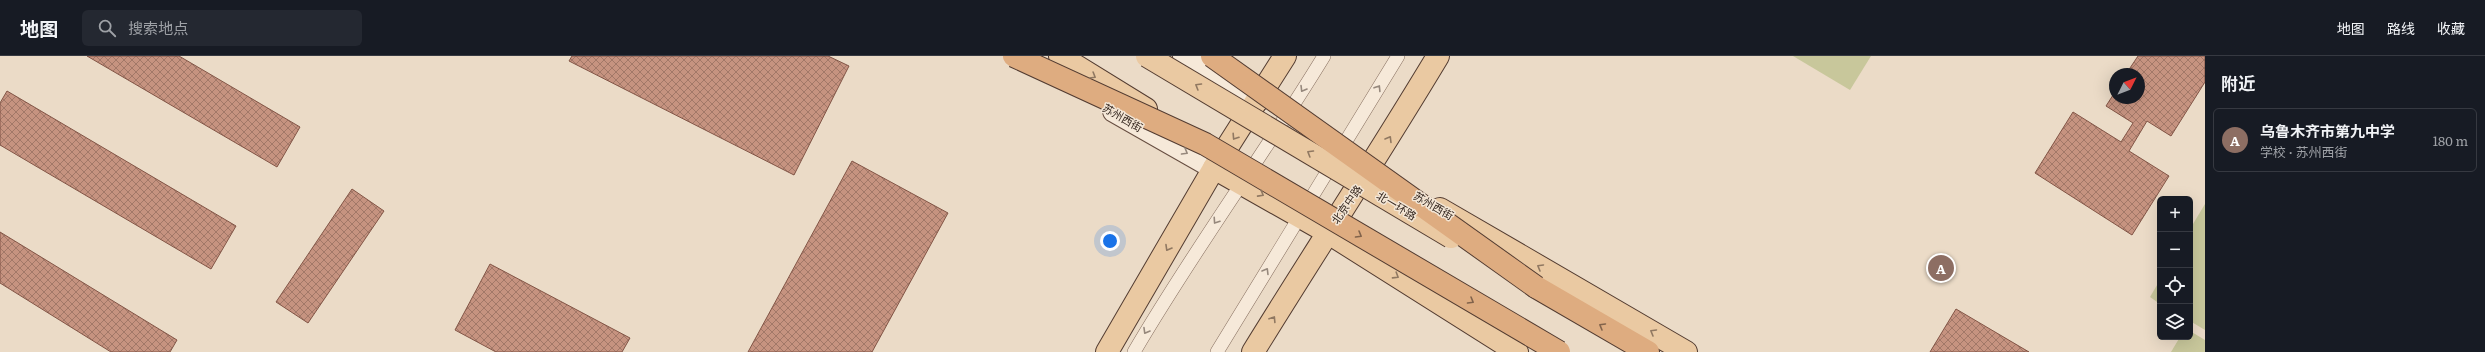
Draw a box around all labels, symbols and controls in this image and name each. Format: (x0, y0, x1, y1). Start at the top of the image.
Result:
search box (82, 10, 362, 46)
text: 地图 (20, 14, 58, 42)
text: 搜索地点 (128, 16, 188, 39)
icon: search (96, 17, 118, 39)
text: 地图 (2337, 18, 2365, 38)
text: 路线 (2387, 18, 2415, 38)
text: 收藏 (2437, 18, 2465, 38)
north arrow (2109, 68, 2145, 104)
text: 附近 (2221, 70, 2255, 95)
one-way arrow (1089, 72, 1096, 79)
one-way arrow (1195, 84, 1202, 91)
one-way arrow (1301, 85, 1308, 92)
one-way arrow (1374, 85, 1381, 92)
street label: 苏州西街 (1100, 99, 1146, 135)
text: 乌鲁木齐市第九中学 (2260, 119, 2395, 142)
text: A (2230, 131, 2240, 150)
text: 180 m (2433, 131, 2468, 150)
one-way arrow (1232, 133, 1240, 140)
one-way arrow (1384, 136, 1391, 143)
text: 学校 · 苏州西街 (2260, 142, 2348, 161)
one-way arrow (1181, 147, 1188, 154)
one-way arrow (1307, 150, 1314, 157)
street label: 北京中路 (1327, 181, 1365, 227)
street label: 北一环路 (1374, 187, 1420, 223)
street label: 苏州西街 (1411, 187, 1457, 223)
one-way arrow (1257, 189, 1264, 196)
map controls (2157, 196, 2193, 340)
button: + (2157, 196, 2193, 232)
one-way arrow (1213, 217, 1221, 224)
one-way arrow (1355, 230, 1362, 238)
your location (1100, 231, 1120, 251)
button: − (2157, 232, 2193, 268)
one-way arrow (1165, 244, 1172, 251)
pin: A (1928, 253, 1954, 283)
one-way arrow (1537, 264, 1544, 272)
one-way arrow (1262, 268, 1269, 275)
button: locate (2157, 268, 2193, 304)
one-way arrow (1392, 271, 1399, 278)
one-way arrow (1467, 296, 1474, 303)
button: layers (2157, 304, 2193, 340)
one-way arrow (1269, 316, 1276, 323)
one-way arrow (1599, 323, 1606, 330)
one-way arrow (1144, 327, 1151, 334)
one-way arrow (1650, 330, 1657, 337)

